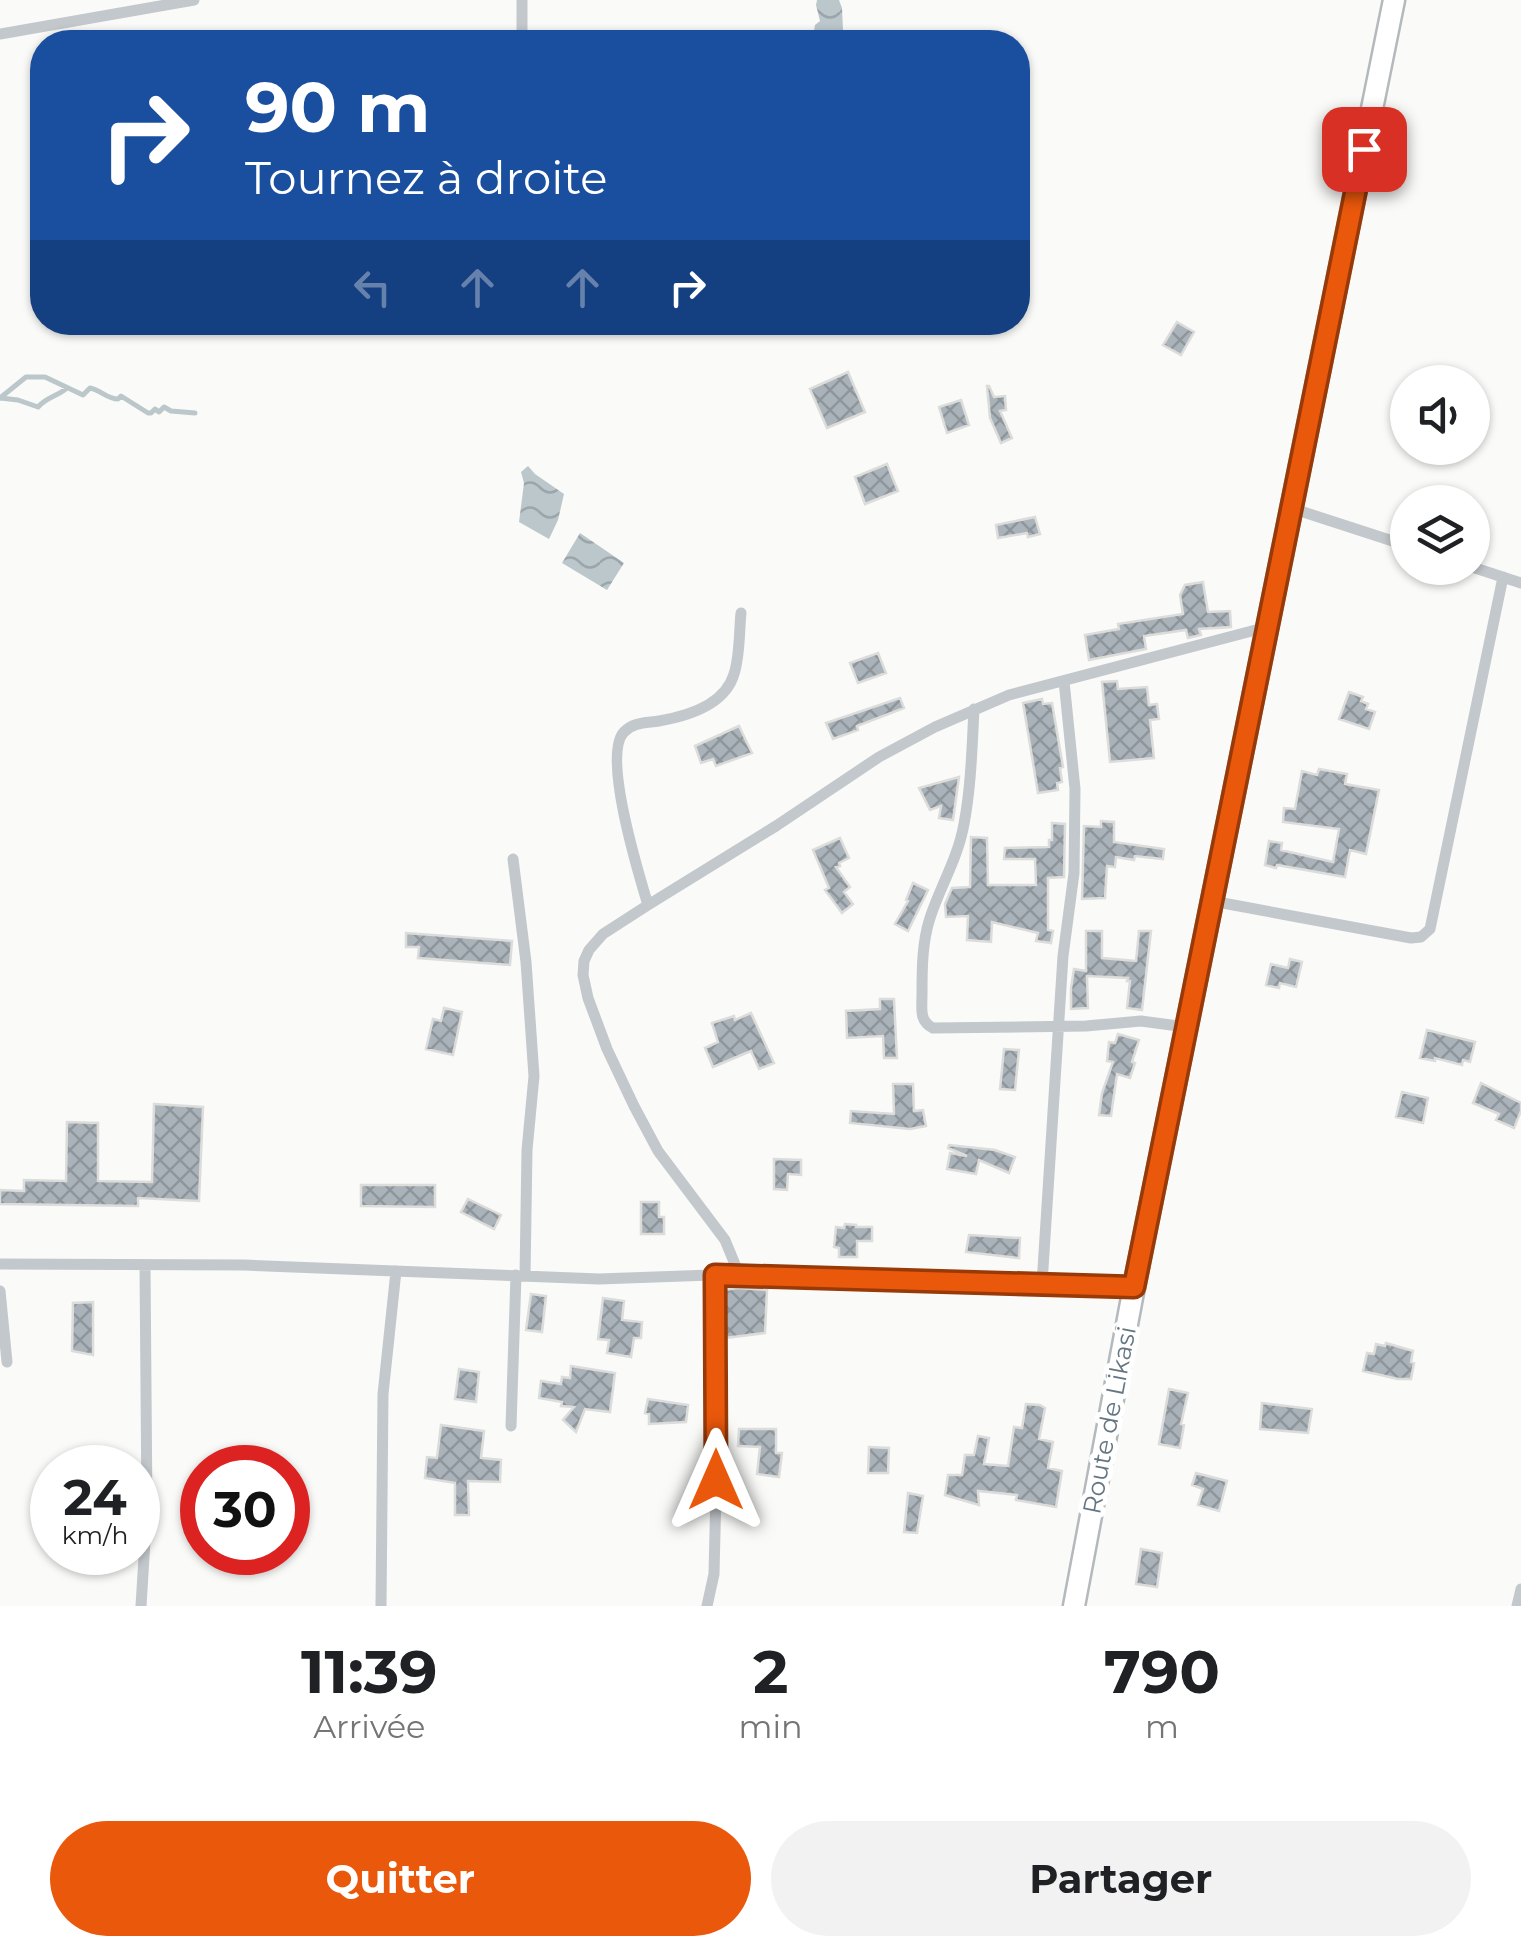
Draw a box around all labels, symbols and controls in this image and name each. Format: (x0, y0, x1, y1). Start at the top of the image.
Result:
text: 90 m (245, 64, 430, 150)
icon: right (80, 70, 210, 200)
pin (1322, 107, 1407, 192)
icon: arrive (1337, 122, 1392, 177)
text: Tournez à droite (245, 150, 608, 205)
icon: left (345, 260, 400, 315)
icon: ahead (450, 260, 505, 315)
icon: ahead (555, 260, 610, 315)
icon: right (660, 260, 715, 315)
map controls (1390, 365, 1490, 585)
button: sound (1390, 365, 1490, 465)
button: layers (1390, 485, 1490, 585)
street label: Route de Likasi (1076, 1324, 1142, 1516)
position arrow (664, 1428, 768, 1532)
speed limit sign: 30 (180, 1445, 310, 1575)
text: 24 (63, 1467, 127, 1528)
text: km/h (62, 1520, 128, 1550)
text: 11:39 (301, 1635, 438, 1708)
text: 2 (753, 1635, 788, 1708)
text: 790 (1104, 1635, 1220, 1708)
text: Arrivée (313, 1707, 425, 1746)
text: min (739, 1707, 803, 1746)
text: m (1145, 1707, 1179, 1746)
button: Quitter (50, 1821, 751, 1936)
button: Partager (771, 1821, 1471, 1936)

